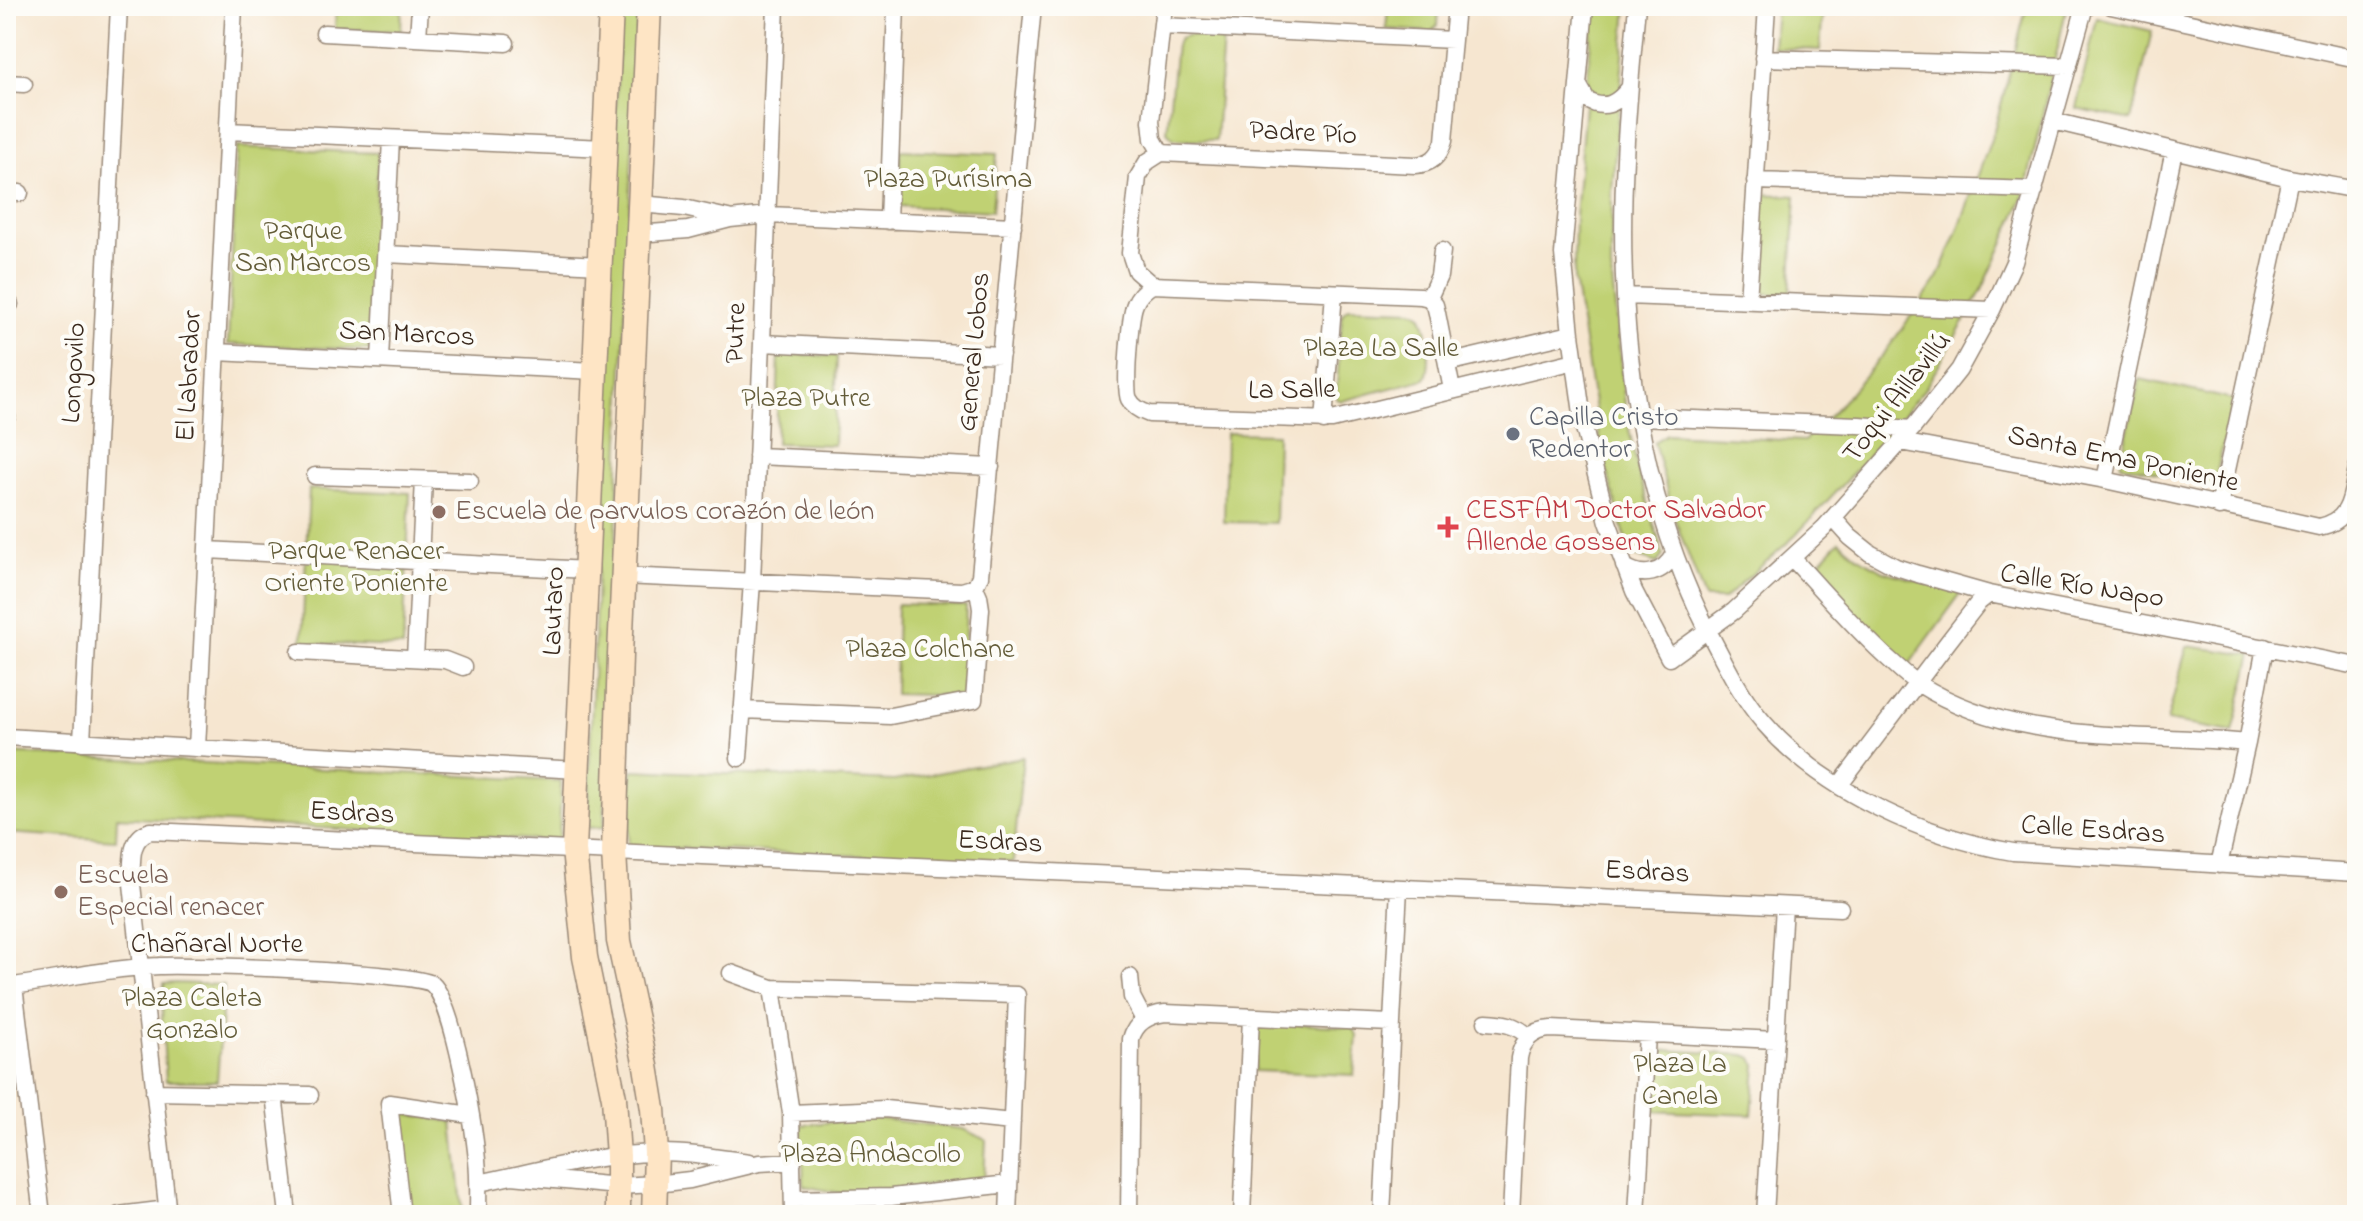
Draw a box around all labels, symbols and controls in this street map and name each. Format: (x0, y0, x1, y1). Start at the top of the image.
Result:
street label: Padre Pío (1248, 111, 1358, 157)
park label: Plaza Purísima (864, 160, 1032, 201)
park label: Parque San Marcos (235, 212, 371, 285)
street label: General Lobos (948, 271, 1002, 433)
street label: Putre (715, 301, 759, 364)
street label: El Labrador (166, 309, 214, 443)
street label: San Marcos (338, 311, 476, 359)
street label: Longovilo (52, 321, 98, 425)
street label: Toqui Aillavillú (1833, 323, 1963, 473)
park label: Plaza La Salle (1303, 329, 1459, 370)
street label: La Salle (1248, 370, 1337, 412)
park label: Plaza Putre (741, 379, 871, 420)
place label: Capilla Cristo Redentor (1529, 398, 1679, 471)
street label: Santa Ema Poniente (2004, 415, 2243, 505)
marker: Capilla Cristo Redentor (1504, 425, 1522, 443)
place label: CESFAM Doctor Salvador Allende Gossens (1466, 491, 1766, 564)
place label: Escuela de parvulos corazón de león (455, 492, 874, 533)
marker: Escuela de parvulos corazón de león (430, 503, 448, 521)
marker: CESFAM Doctor Salvador Allende Gossens (1437, 516, 1459, 538)
park label: Parque Renacer Oriente Poniente (264, 532, 448, 605)
street label: Calle Río Napo (1997, 554, 2167, 620)
street label: Lautaro (533, 566, 577, 656)
park label: Plaza Colchane (845, 630, 1015, 671)
street label: Esdras (308, 791, 396, 837)
street label: Calle Esdras (2020, 806, 2166, 856)
street label: Esdras (956, 820, 1044, 866)
street label: Esdras (1603, 850, 1691, 896)
place label: Escuela Especial renacer (77, 856, 264, 929)
marker: Escuela Especial renacer (52, 883, 70, 901)
street label: Chañaral Norte (131, 925, 304, 966)
park label: Plaza Caleta Gonzalo (122, 979, 262, 1052)
park label: Plaza La Canela (1633, 1045, 1727, 1118)
park label: Plaza Andacollo (781, 1135, 961, 1176)

